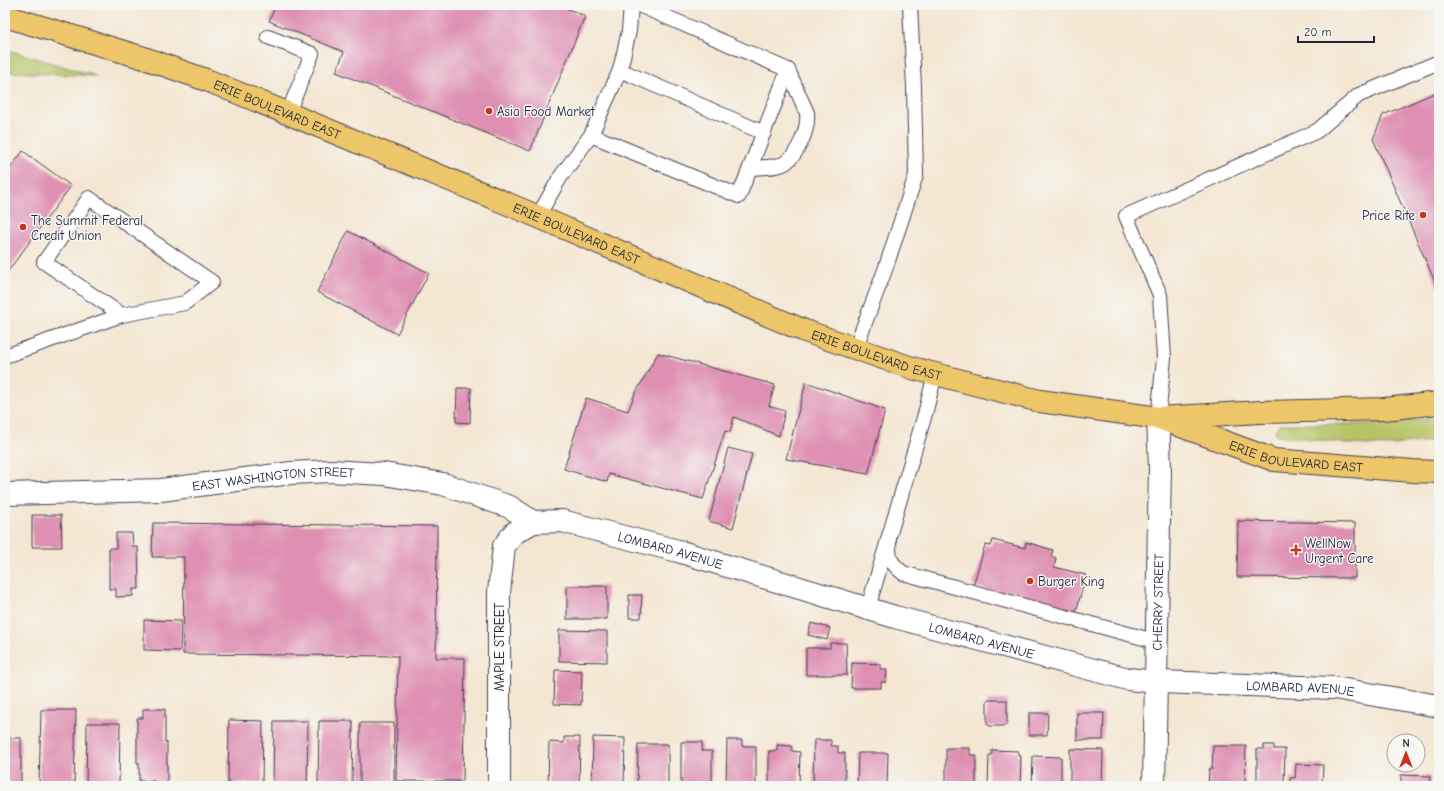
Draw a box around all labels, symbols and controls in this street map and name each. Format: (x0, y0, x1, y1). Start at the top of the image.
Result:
scale bar (1298, 18, 1374, 44)
text: 20 m (1304, 25, 1332, 39)
street label: ERIE BOULEVARD EAST (211, 77, 343, 142)
place label: Asia Food Market (497, 104, 596, 119)
marker: Asia Food Market (484, 106, 494, 116)
street label: ERIE BOULEVARD EAST (511, 200, 642, 267)
place label: Price Rite (1362, 208, 1415, 223)
marker: Price Rite (1418, 210, 1428, 220)
place label: The Summit Federal Credit Union (31, 213, 143, 243)
marker: The Summit Federal Credit Union (18, 222, 28, 232)
street label: ERIE BOULEVARD EAST (809, 327, 943, 383)
street label: ERIE BOULEVARD EAST (1227, 437, 1364, 475)
street label: EAST WASHINGTON STREET (191, 464, 355, 494)
street label: LOMBARD AVENUE (616, 529, 725, 572)
place label: WellNow Urgent Care (1305, 536, 1374, 566)
marker: WellNow Urgent Care (1290, 544, 1302, 556)
street label: CHERRY STREET (1150, 553, 1166, 651)
place label: Burger King (1038, 574, 1105, 589)
marker: Burger King (1025, 576, 1035, 586)
street label: MAPLE STREET (492, 603, 507, 691)
street label: LOMBARD AVENUE (927, 619, 1036, 662)
street label: LOMBARD AVENUE (1246, 678, 1356, 699)
north arrow (1386, 733, 1426, 773)
text: N (1402, 737, 1410, 750)

